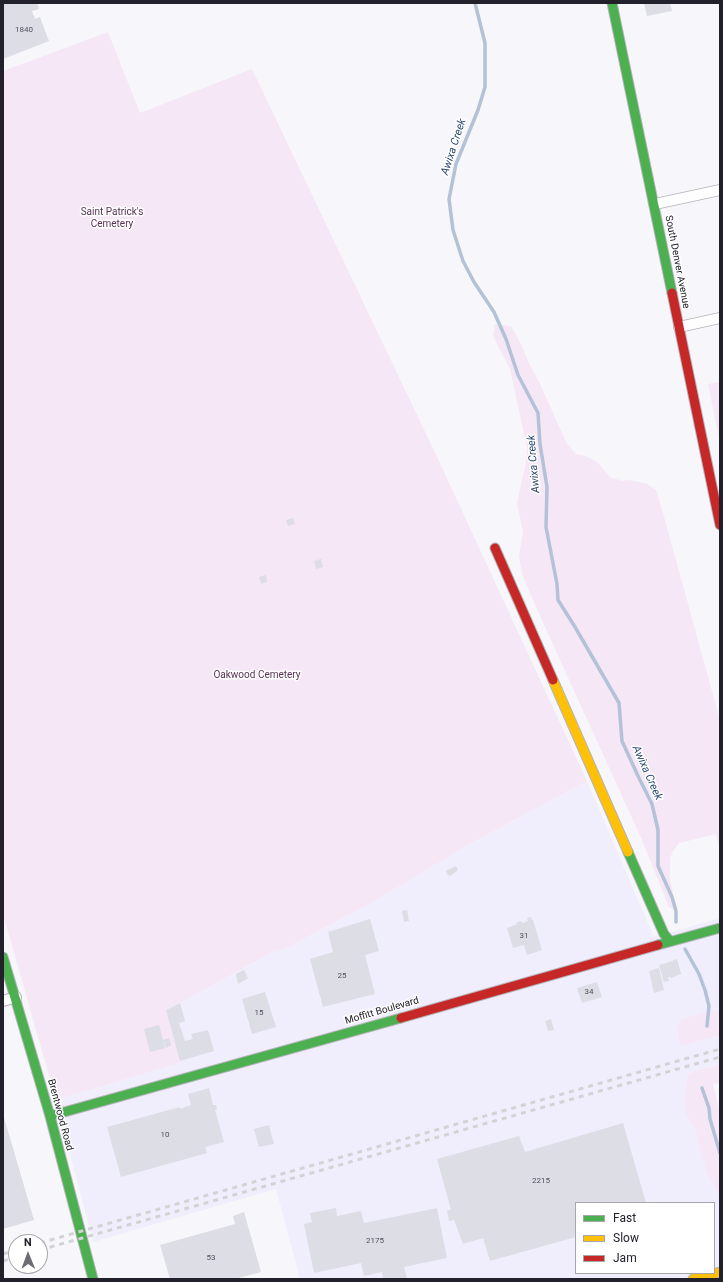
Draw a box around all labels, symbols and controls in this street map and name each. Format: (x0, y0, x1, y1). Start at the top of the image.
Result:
house number: 1840 (15, 25, 33, 35)
water label: Awixa Creek (439, 117, 469, 177)
park label: Saint Patrick's Cemetery (81, 206, 143, 230)
street label: South Denver Avenue (662, 214, 692, 310)
water label: Awixa Creek (525, 434, 543, 494)
park label: Oakwood Cemetery (213, 669, 301, 681)
water label: Awixa Creek (629, 744, 665, 802)
house number: 31 (520, 931, 528, 941)
house number: 25 (338, 971, 346, 981)
house number: 34 (585, 987, 593, 997)
street label: Moffitt Boulevard (344, 995, 420, 1027)
house number: 15 (255, 1008, 263, 1018)
street label: Brentwood Road (45, 1078, 75, 1152)
house number: 10 (161, 1130, 169, 1140)
house number: 2215 (532, 1176, 550, 1186)
legend (575, 1202, 715, 1274)
text: Fast (613, 1211, 636, 1225)
text: Slow (613, 1231, 639, 1245)
north arrow (8, 1234, 48, 1274)
text: N (24, 1236, 32, 1249)
house number: 2175 (366, 1236, 384, 1246)
text: Jam (613, 1251, 637, 1265)
house number: 53 (207, 1253, 215, 1263)

